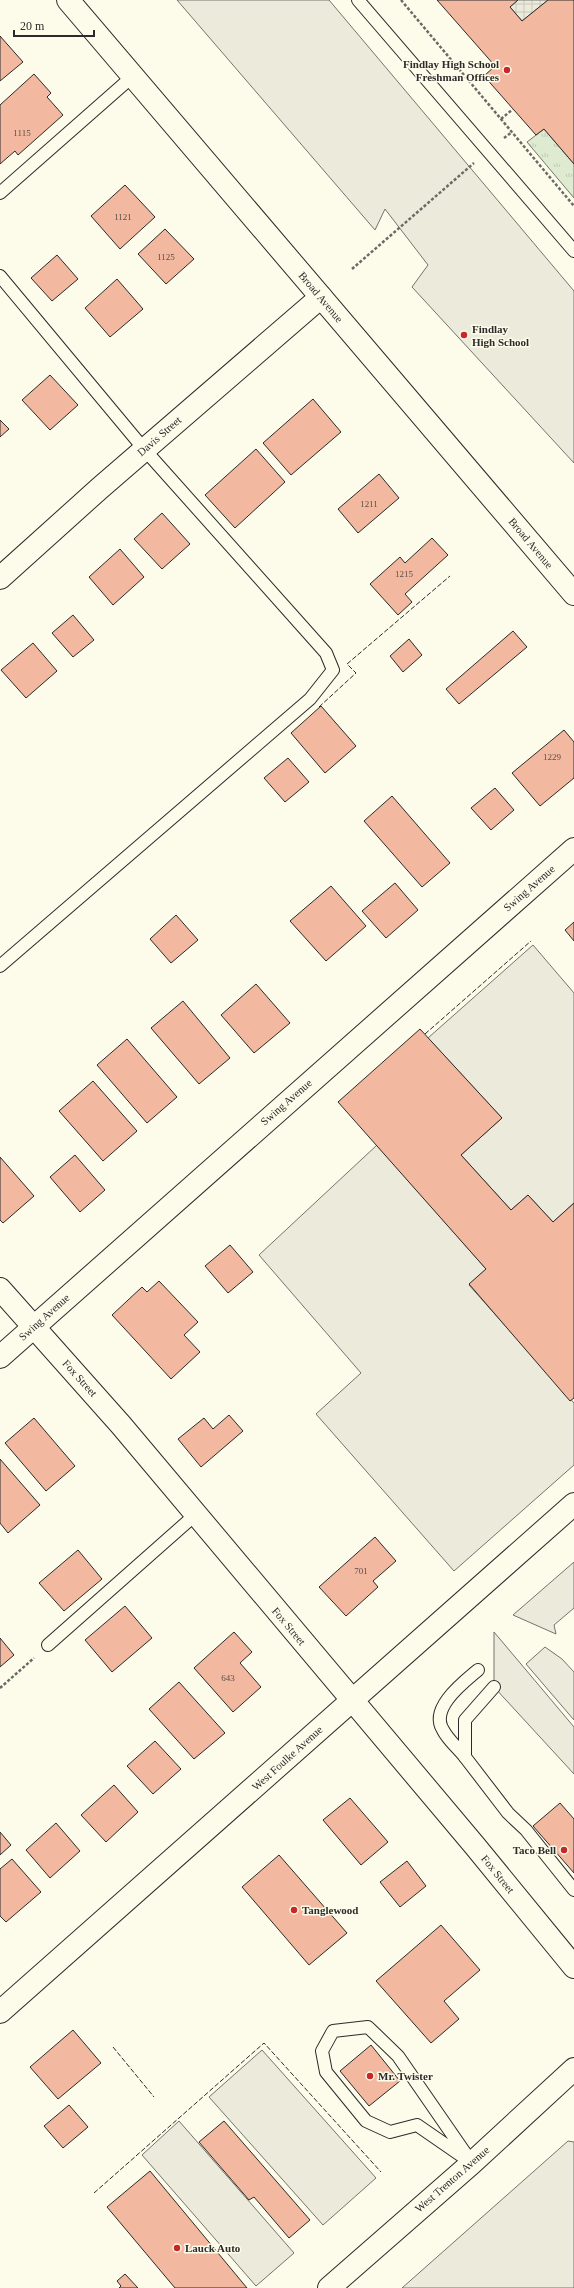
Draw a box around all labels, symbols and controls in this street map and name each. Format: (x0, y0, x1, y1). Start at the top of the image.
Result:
scale bar (14, 12, 94, 38)
text: 20 m (20, 19, 45, 33)
place label: Findlay High School Freshman Offices (403, 58, 500, 83)
marker: Findlay High School Freshman Offices (502, 65, 512, 75)
house number: 1115 (13, 128, 31, 138)
house number: 1121 (114, 212, 132, 222)
house number: 1125 (157, 252, 175, 262)
street label: Broad Avenue (296, 269, 346, 325)
place label: Findlay High School (472, 323, 529, 348)
marker: Findlay High School (459, 330, 469, 340)
street label: Davis Street (135, 414, 183, 458)
house number: 1211 (360, 499, 378, 509)
street label: Broad Avenue (506, 515, 556, 571)
house number: 1215 (395, 569, 414, 579)
house number: 1229 (543, 752, 562, 762)
street label: Swing Avenue (501, 863, 557, 913)
street label: Swing Avenue (258, 1077, 314, 1127)
street label: Swing Avenue (16, 1291, 72, 1343)
street label: Fox Street (60, 1357, 100, 1399)
house number: 701 (354, 1566, 368, 1576)
street label: Fox Street (270, 1605, 308, 1647)
house number: 643 (221, 1673, 235, 1683)
street label: West Foulke Avenue (249, 1723, 325, 1793)
place label: Taco Bell (513, 1844, 556, 1856)
marker: Taco Bell (559, 1845, 569, 1855)
street label: Fox Street (479, 1853, 517, 1895)
place label: Tanglewood (302, 1904, 358, 1916)
marker: Tanglewood (289, 1905, 299, 1915)
place label: Mr. Twister (378, 2070, 433, 2082)
marker: Mr. Twister (365, 2071, 375, 2081)
street label: West Trenton Avenue (412, 2143, 492, 2214)
place label: Lauck Auto (185, 2242, 241, 2254)
marker: Lauck Auto (172, 2243, 182, 2253)

